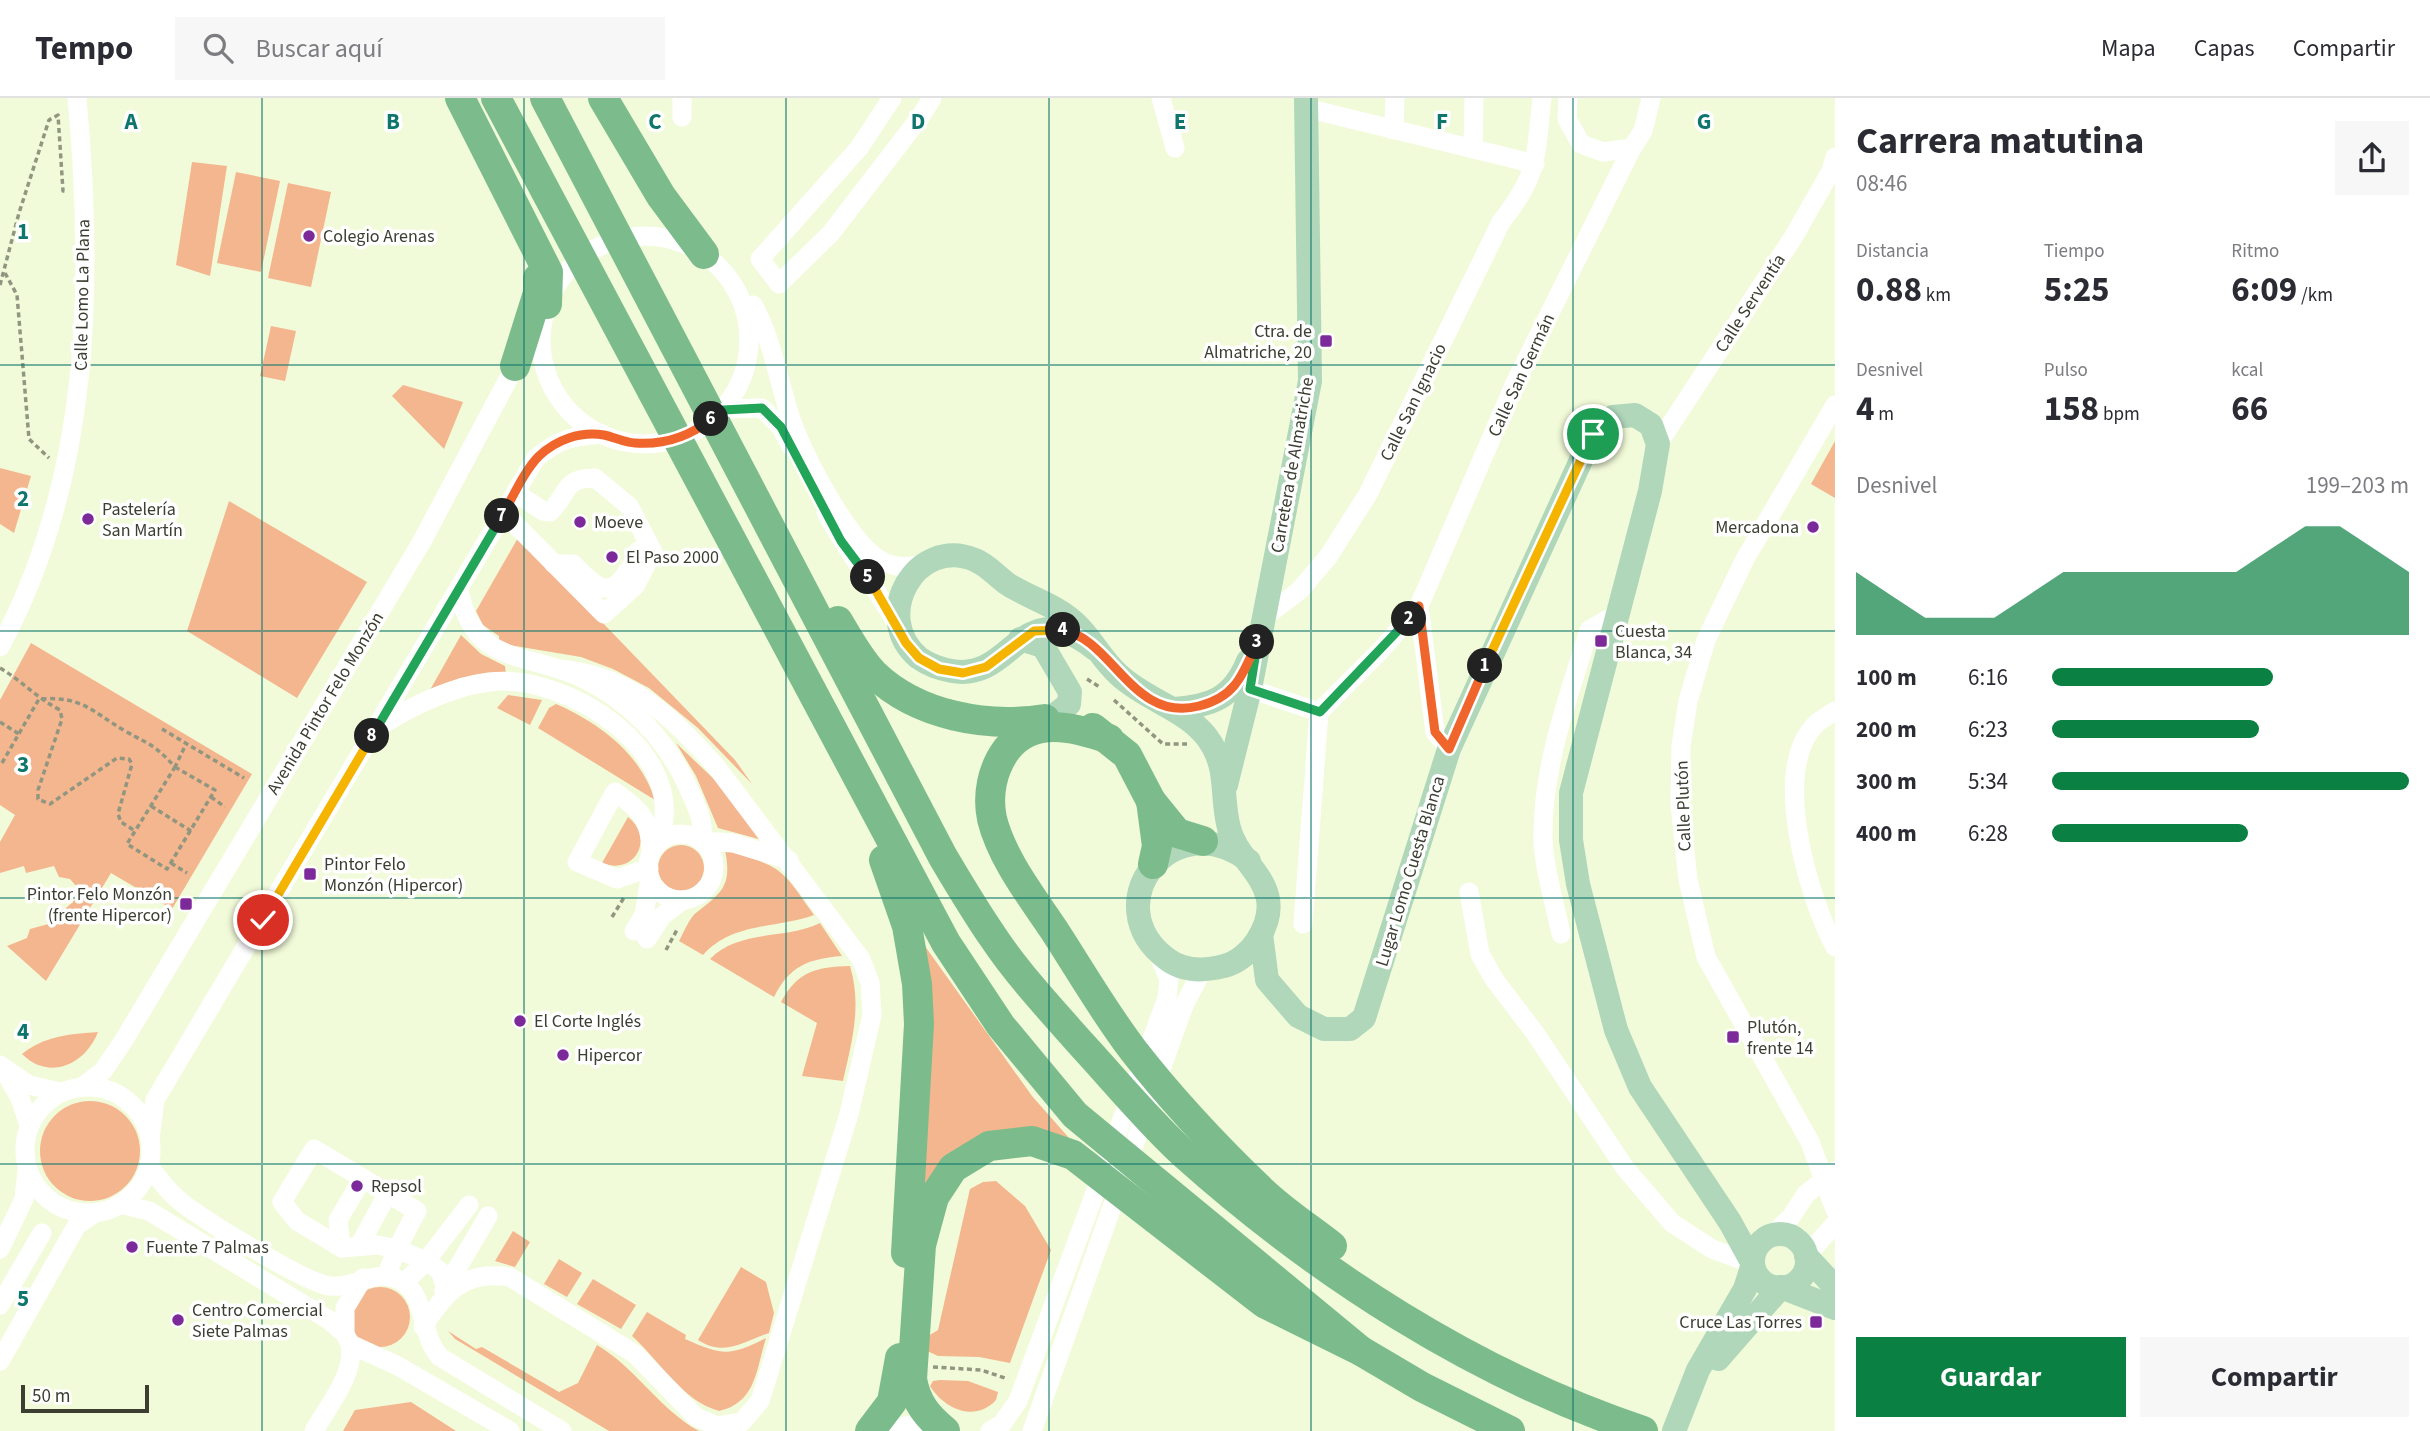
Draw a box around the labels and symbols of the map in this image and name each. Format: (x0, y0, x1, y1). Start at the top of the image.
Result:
text: A (123, 105, 138, 138)
text: B (386, 105, 400, 138)
text: C (648, 105, 662, 138)
text: D (911, 105, 925, 138)
text: E (1174, 105, 1186, 138)
text: F (1436, 105, 1448, 138)
text: G (1697, 105, 1711, 138)
text: 1 (17, 215, 29, 248)
street label: Calle Lomo La Plana (69, 219, 96, 371)
place label: Colegio Arenas (323, 224, 434, 249)
marker: Colegio Arenas (301, 228, 317, 244)
street label: Calle Serventía (1709, 249, 1792, 357)
street label: Calle San Germán (1482, 310, 1561, 441)
place label: Ctra. de Almatriche, 20 (1204, 319, 1312, 365)
marker: Ctra. de Almatriche, 20 (1318, 333, 1334, 349)
street label: Calle San Ignacio (1374, 339, 1453, 465)
street label: Carretera de Almatriche (1265, 375, 1320, 555)
pin: 6 (694, 402, 728, 436)
pin (1563, 404, 1623, 464)
text: 2 (17, 482, 29, 515)
place label: Pastelería San Martín (102, 497, 183, 543)
pin: 7 (484, 498, 520, 534)
place label: Moeve (594, 510, 643, 535)
marker: Pastelería San Martín (80, 511, 96, 527)
marker: Moeve (572, 514, 588, 530)
place label: Mercadona (1715, 515, 1799, 540)
marker: Mercadona (1805, 519, 1821, 535)
place label: El Paso 2000 (626, 545, 719, 570)
marker: El Paso 2000 (604, 549, 620, 565)
pin: 5 (850, 560, 886, 594)
pin: 2 (1392, 602, 1426, 636)
street label: Avenida Pintor Felo Monzón (261, 607, 390, 799)
pin: 4 (1046, 612, 1080, 648)
place label: Cuesta Blanca, 34 (1615, 619, 1692, 665)
pin: 3 (1240, 624, 1274, 660)
marker: Cuesta Blanca, 34 (1593, 633, 1609, 649)
pin: 1 (1468, 648, 1502, 684)
pin: 8 (354, 718, 390, 754)
text: 3 (17, 748, 29, 781)
street label: Calle Plutón (1669, 760, 1698, 852)
street label: Lugar Lomo Cuesta Blanca (1370, 773, 1451, 970)
place label: Pintor Felo Monzón (Hipercor) (324, 852, 463, 898)
marker: Pintor Felo Monzón (Hipercor) (302, 866, 318, 882)
place label: Pintor Felo Monzón (frente Hipercor) (27, 882, 172, 928)
pin (233, 890, 293, 950)
marker: Pintor Felo Monzón (frente Hipercor) (178, 896, 194, 912)
place label: El Corte Inglés (534, 1009, 641, 1034)
marker: El Corte Inglés (512, 1013, 528, 1029)
text: 4 (17, 1015, 29, 1048)
place label: Plutón, frente 14 (1747, 1015, 1813, 1061)
marker: Plutón, frente 14 (1725, 1029, 1741, 1045)
place label: Hipercor (577, 1043, 643, 1068)
marker: Hipercor (555, 1047, 571, 1063)
place label: Repsol (371, 1174, 422, 1199)
marker: Repsol (349, 1178, 365, 1194)
place label: Fuente 7 Palmas (146, 1235, 269, 1260)
marker: Fuente 7 Palmas (124, 1239, 140, 1255)
text: 5 (17, 1282, 29, 1315)
place label: Centro Comercial Siete Palmas (192, 1298, 323, 1344)
place label: Cruce Las Torres (1679, 1310, 1802, 1335)
marker: Centro Comercial Siete Palmas (170, 1312, 186, 1328)
marker: Cruce Las Torres (1808, 1314, 1824, 1330)
scale bar (21, 1382, 149, 1414)

